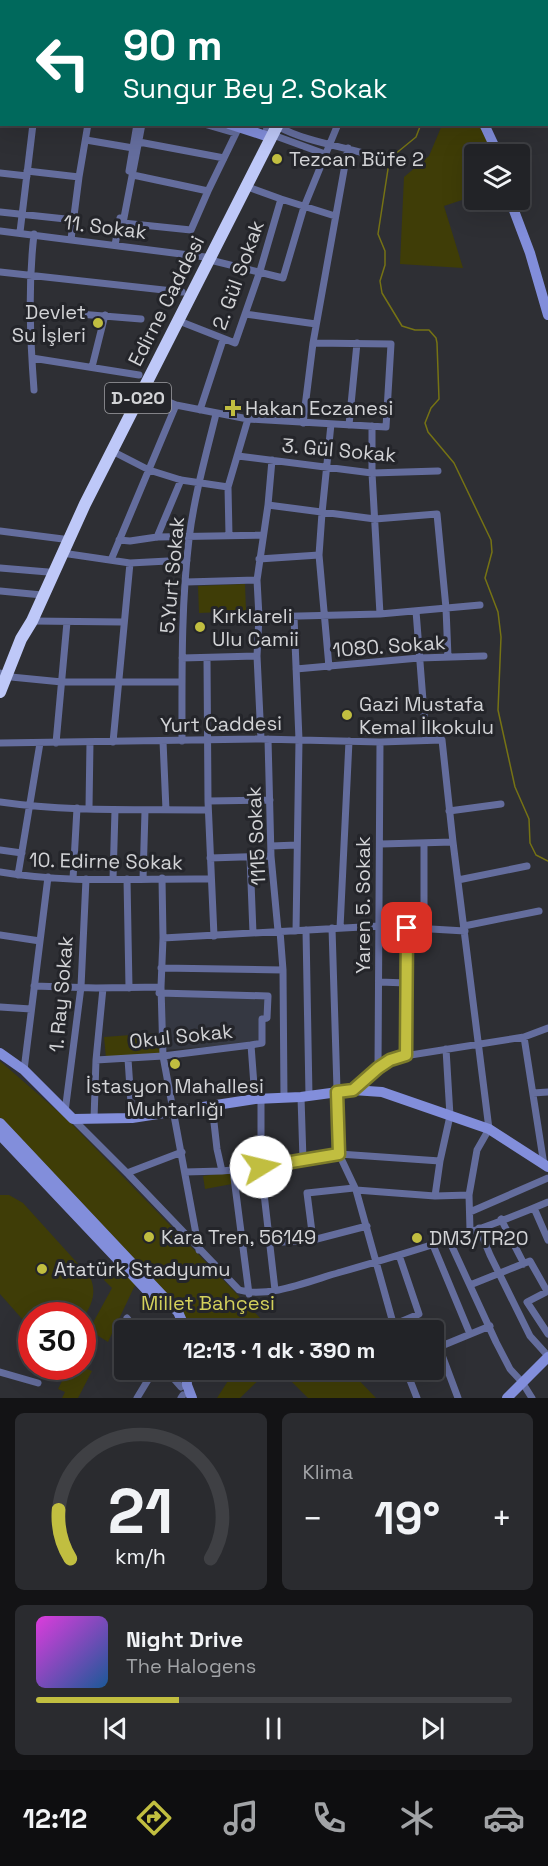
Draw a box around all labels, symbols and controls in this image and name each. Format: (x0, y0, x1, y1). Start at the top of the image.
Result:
text: 90 m (123, 19, 223, 72)
icon: left (24, 24, 102, 102)
text: Sungur Bey 2. Sokak (123, 71, 388, 106)
map controls (464, 144, 530, 210)
button: layers (464, 144, 530, 210)
place label: Tezcan Büfe 2 (289, 146, 424, 172)
marker: Tezcan Büfe 2 (270, 152, 284, 166)
street label: 11. Sokak (62, 209, 148, 245)
street label: 2. Gül Sokak (206, 217, 270, 333)
street label: Edirne Caddesi (122, 231, 210, 371)
place label: Devlet Su İşleri (12, 299, 86, 348)
marker: Devlet Su İşleri (91, 316, 105, 330)
road number: D-020 (105, 383, 171, 413)
place label: Hakan Eczanesi (245, 395, 393, 421)
marker: Hakan Eczanesi (226, 401, 240, 415)
street label: 3. Gül Sokak (281, 432, 397, 468)
street label: 5.Yurt Sokak (154, 515, 190, 635)
place label: Kırklareli Ulu Camii (212, 603, 299, 652)
marker: Kırklareli Ulu Camii (193, 620, 207, 634)
street label: 1080. Sokak (332, 629, 447, 663)
place label: Gazi Mustafa Kemal İlkokulu (359, 691, 494, 740)
marker: Gazi Mustafa Kemal İlkokulu (340, 708, 354, 722)
street label: Yurt Caddesi (160, 710, 282, 738)
street label: 1115 Sokak (240, 785, 272, 886)
street label: Yaren 5. Sokak (350, 836, 376, 974)
street label: 10. Edirne Sokak (29, 847, 183, 875)
pin (381, 902, 432, 953)
icon: arrive (390, 911, 423, 944)
street label: 1. Ray Sokak (43, 935, 79, 1053)
street label: Okul Sokak (128, 1018, 234, 1054)
marker: İstasyon Mahallesi Muhtarlığı (168, 1057, 182, 1071)
place label: İstasyon Mahallesi Muhtarlığı (86, 1073, 264, 1122)
position arrow (229, 1135, 293, 1199)
place label: Kara Tren, 56149 (161, 1224, 316, 1250)
place label: DM3/TR20 (429, 1225, 528, 1251)
marker: Kara Tren, 56149 (142, 1230, 156, 1244)
marker: DM3/TR20 (410, 1231, 424, 1245)
place label: Atatürk Stadyumu (54, 1256, 230, 1282)
marker: Atatürk Stadyumu (35, 1262, 49, 1276)
park label: Millet Bahçesi (141, 1290, 275, 1316)
speed limit sign: 30 (18, 1302, 96, 1380)
text: 12:13 · 1 dk · 390 m (183, 1336, 375, 1364)
text: Klima (303, 1459, 353, 1485)
text: 21 (108, 1472, 173, 1551)
text: 19° (374, 1490, 440, 1547)
text: − (303, 1498, 323, 1540)
text: + (492, 1498, 512, 1540)
text: km/h (115, 1543, 166, 1570)
text: Night Drive (126, 1625, 243, 1653)
text: The Halogens (126, 1653, 256, 1679)
icon: previous (99, 1712, 132, 1745)
icon: pause (257, 1712, 290, 1745)
icon: next (416, 1712, 449, 1745)
icon: directions (133, 1797, 175, 1839)
icon: music (220, 1797, 262, 1839)
icon: phone (308, 1797, 350, 1839)
icon: climate (396, 1797, 438, 1839)
icon: car (483, 1797, 525, 1839)
text: 12:12 (23, 1801, 87, 1836)

